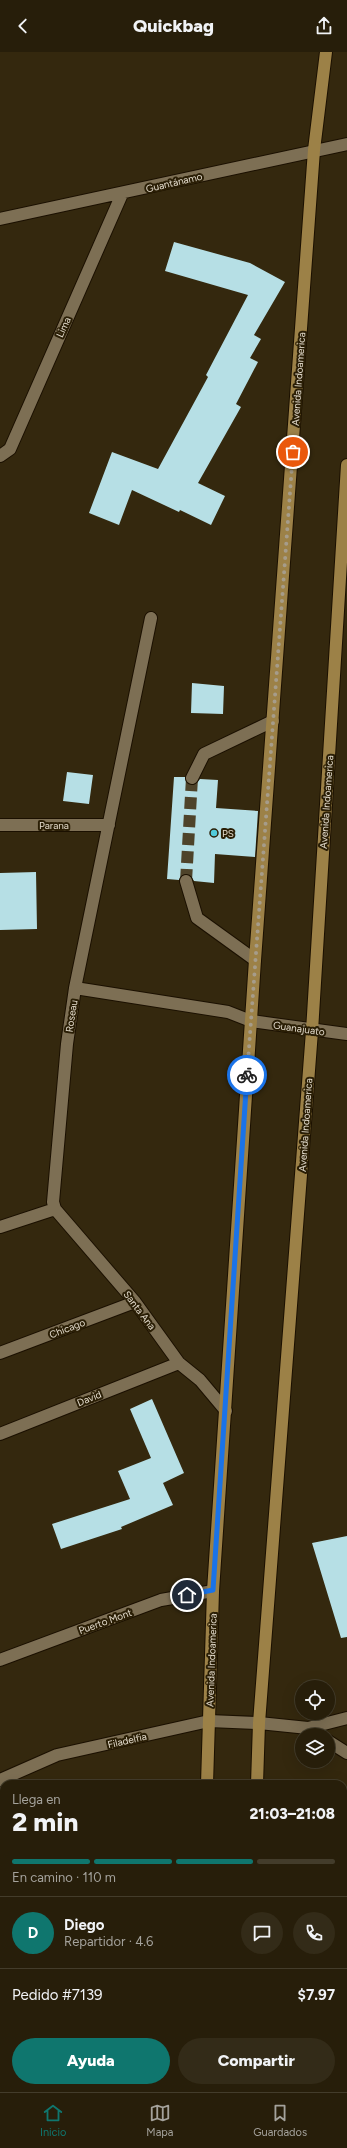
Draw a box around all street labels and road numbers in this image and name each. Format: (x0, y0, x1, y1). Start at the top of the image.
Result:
street label: Guantánamo (145, 170, 204, 195)
street label: Lima (53, 315, 74, 340)
street label: Avenida Indoamerica (289, 332, 308, 426)
street label: Avenida Indoamerica (317, 755, 336, 849)
street label: Parana (39, 819, 69, 832)
street label: Roseau (63, 999, 80, 1033)
street label: Guanajuato (272, 1018, 326, 1039)
street label: Avenida Indoamerica (296, 1078, 315, 1172)
street label: Santa Ana (121, 1288, 159, 1332)
street label: Chicago (47, 1316, 87, 1341)
street label: David (75, 1388, 103, 1409)
street label: Puerto Mont (77, 1606, 134, 1637)
street label: Avenida Indoamerica (203, 1613, 220, 1707)
street label: Filadelfia (106, 1730, 148, 1751)

